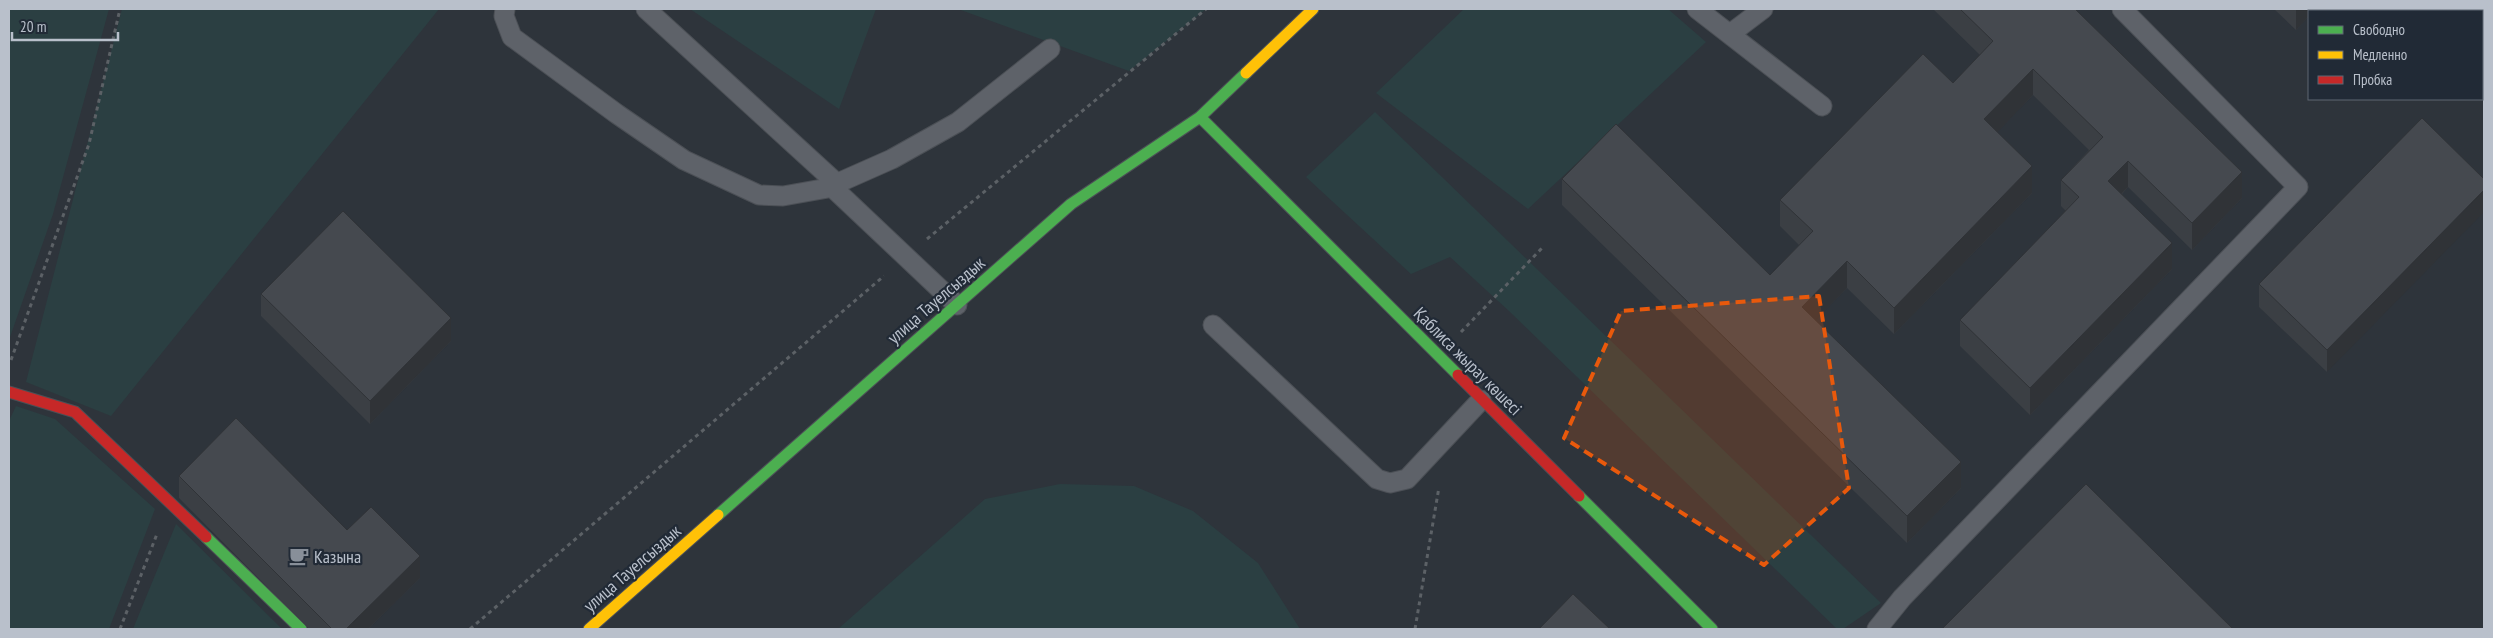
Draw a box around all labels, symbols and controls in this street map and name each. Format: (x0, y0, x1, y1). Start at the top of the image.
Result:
scale bar (12, 10, 119, 42)
legend (2308, 10, 2483, 100)
text: 20 m (20, 17, 46, 36)
text: Свободно (2353, 20, 2405, 39)
text: Медленно (2353, 45, 2407, 64)
text: Пробка (2353, 70, 2392, 89)
street label: улица Тауелсыздык (882, 251, 990, 349)
street label: Қаблиса жырау көшесі (1409, 302, 1527, 420)
street label: улица Тауелсыздык (578, 519, 686, 617)
cafe icon: Казына (288, 545, 310, 567)
place label: Казына (314, 545, 361, 568)

